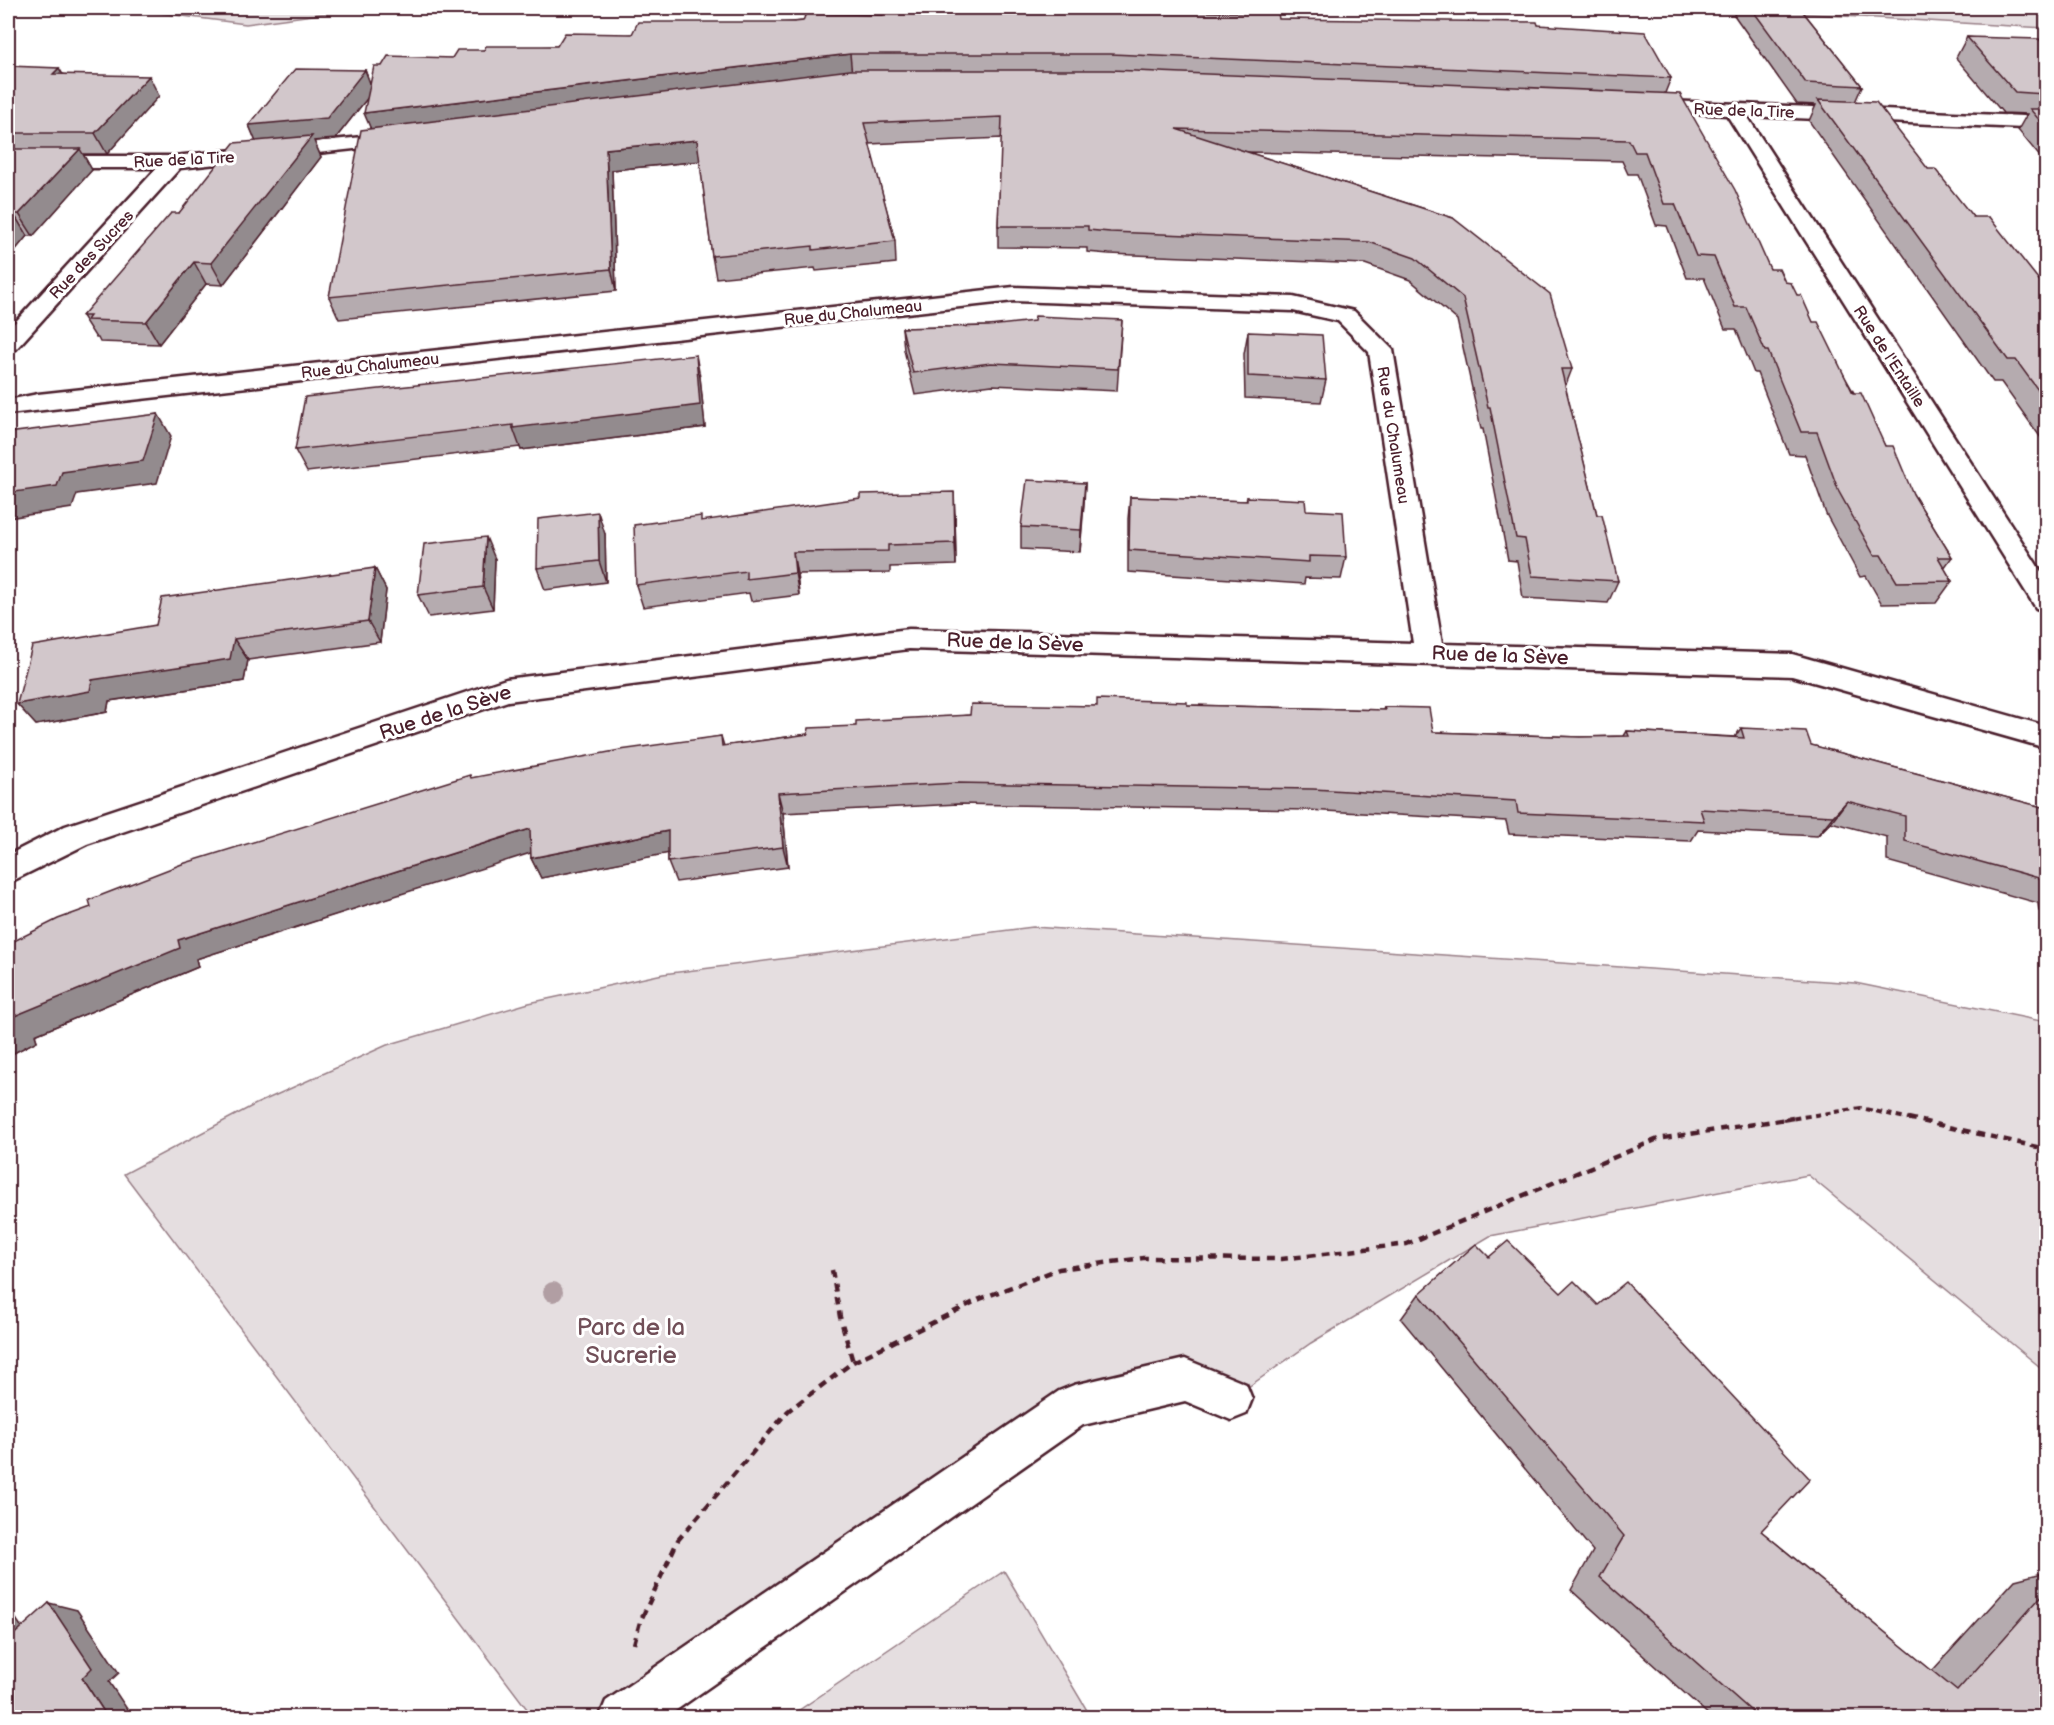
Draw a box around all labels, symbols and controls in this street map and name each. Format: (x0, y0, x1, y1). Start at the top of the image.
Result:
street label: Rue de la Tire (1693, 100, 1795, 123)
street label: Rue de la Tire (133, 148, 236, 173)
street label: Rue des Sucres (46, 207, 138, 303)
street label: Rue du Chalumeau (783, 297, 923, 330)
street label: Rue de l'Entaille (1849, 302, 1929, 412)
street label: Rue du Chalumeau (300, 350, 440, 383)
street label: Rue du Chalumeau (1372, 365, 1413, 505)
street label: Rue de la Sève (946, 629, 1084, 657)
street label: Rue de la Sève (1431, 642, 1569, 670)
street label: Rue de la Sève (376, 680, 514, 746)
park label: Parc de la Sucrerie (577, 1313, 685, 1370)

